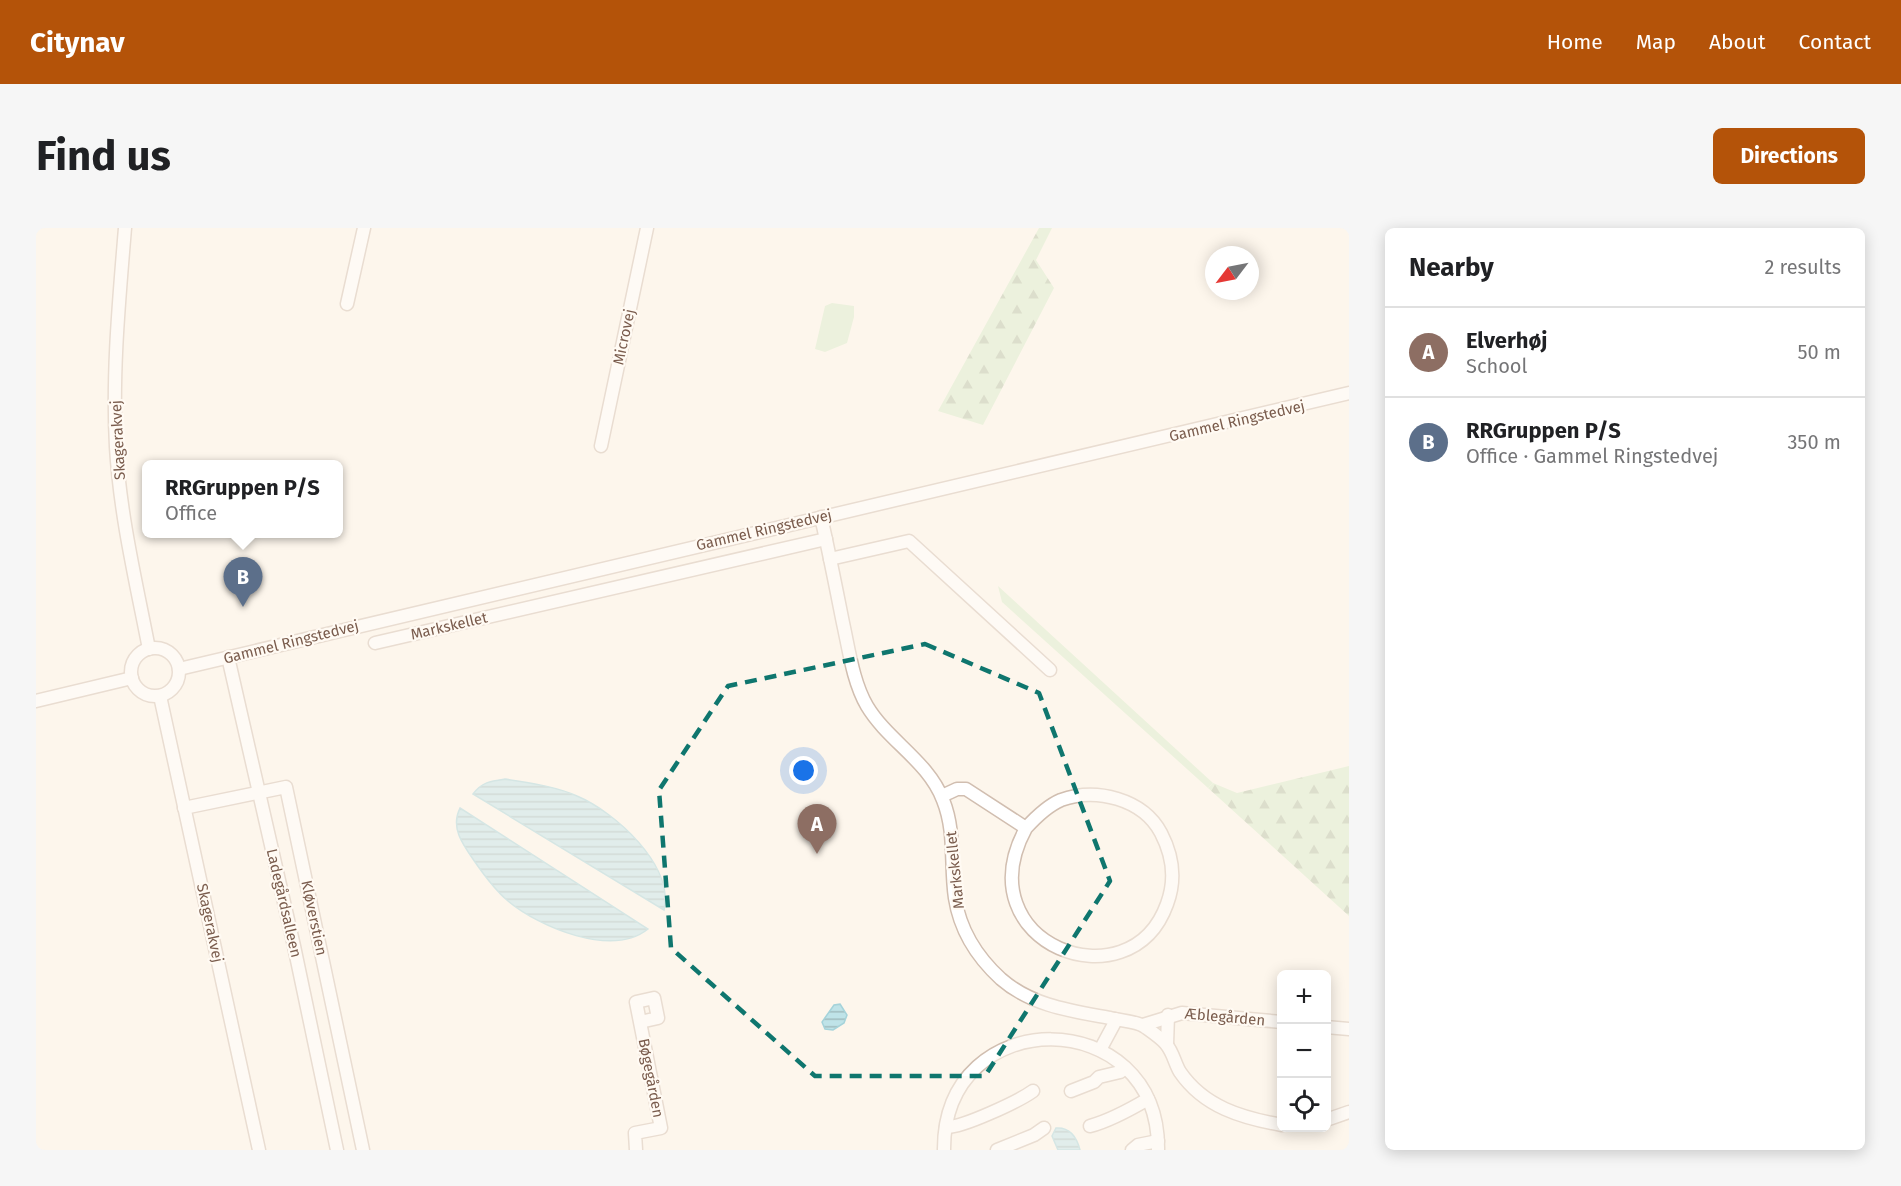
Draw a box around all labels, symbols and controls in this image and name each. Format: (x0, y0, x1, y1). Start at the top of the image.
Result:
text: Citynav (30, 26, 125, 59)
text: Home (1547, 29, 1603, 55)
text: Map (1636, 29, 1676, 55)
text: About (1709, 29, 1766, 55)
text: Contact (1799, 29, 1871, 55)
button: Directions (1713, 128, 1865, 184)
text: Find us (36, 131, 171, 181)
north arrow (1205, 246, 1259, 300)
text: Nearby (1409, 252, 1494, 283)
text: 2 results (1764, 255, 1841, 279)
street label: Microvej (609, 307, 639, 367)
text: Elverhøj (1466, 327, 1548, 354)
text: A (1423, 340, 1434, 364)
text: 50 m (1797, 340, 1841, 364)
text: School (1466, 354, 1527, 378)
street label: Gammel Ringstedvej (1167, 397, 1307, 445)
street label: Skagerakvej (107, 399, 129, 481)
text: RRGruppen P/S (1466, 417, 1621, 444)
text: B (1422, 430, 1435, 454)
text: 350 m (1787, 430, 1841, 454)
text: Office · Gammel Ringstedvej (1466, 444, 1718, 468)
popup (142, 460, 343, 538)
text: RRGruppen P/S (165, 474, 320, 501)
text: Office (165, 501, 217, 525)
street label: Gammel Ringstedvej (694, 506, 834, 554)
pin: B (224, 558, 262, 607)
street label: Markskellet (409, 608, 490, 644)
street label: Gammel Ringstedvej (222, 616, 360, 668)
your location (789, 756, 818, 785)
pin: A (798, 804, 836, 854)
street label: Markskellet (942, 830, 968, 910)
street label: Ladegårdsalleen (263, 847, 305, 959)
street label: Kløverstien (297, 879, 331, 957)
street label: Skagerakvej (193, 882, 227, 964)
map controls (1277, 970, 1331, 1132)
button: + (1277, 970, 1331, 1024)
street label: Æblegården (1183, 1004, 1266, 1029)
button: − (1277, 1024, 1331, 1078)
street label: Bøgegården (634, 1037, 668, 1119)
button: locate (1277, 1078, 1331, 1132)

